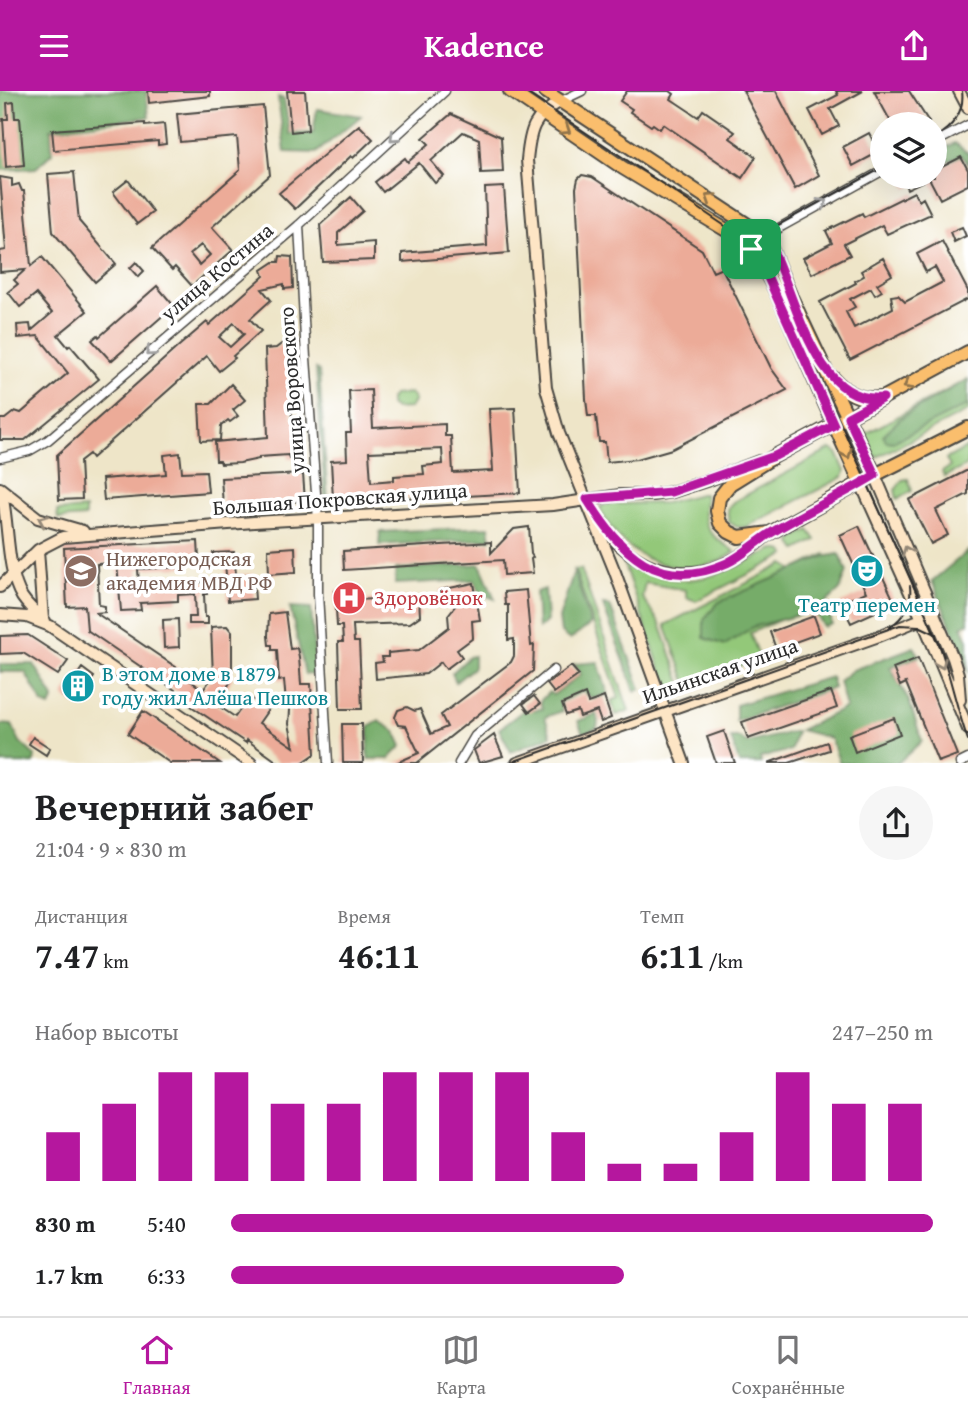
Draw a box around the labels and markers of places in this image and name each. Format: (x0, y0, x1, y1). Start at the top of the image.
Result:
pin (721, 219, 781, 279)
place label: Нижегородская академия МВД РФ (106, 543, 272, 598)
school or university icon: Нижегородская академия МВД РФ (62, 552, 100, 590)
theatre icon: Театр перемен (848, 552, 886, 590)
hospital icon: Здоровёнок (330, 579, 368, 617)
place label: Здоровёнок (374, 582, 483, 613)
place label: Театр перемен (798, 589, 936, 620)
place label: В этом доме в 1879 году жил Алёша Пешков (102, 658, 328, 713)
building icon: В этом доме в 1879 году жил Алёша Пешков (59, 667, 97, 705)

